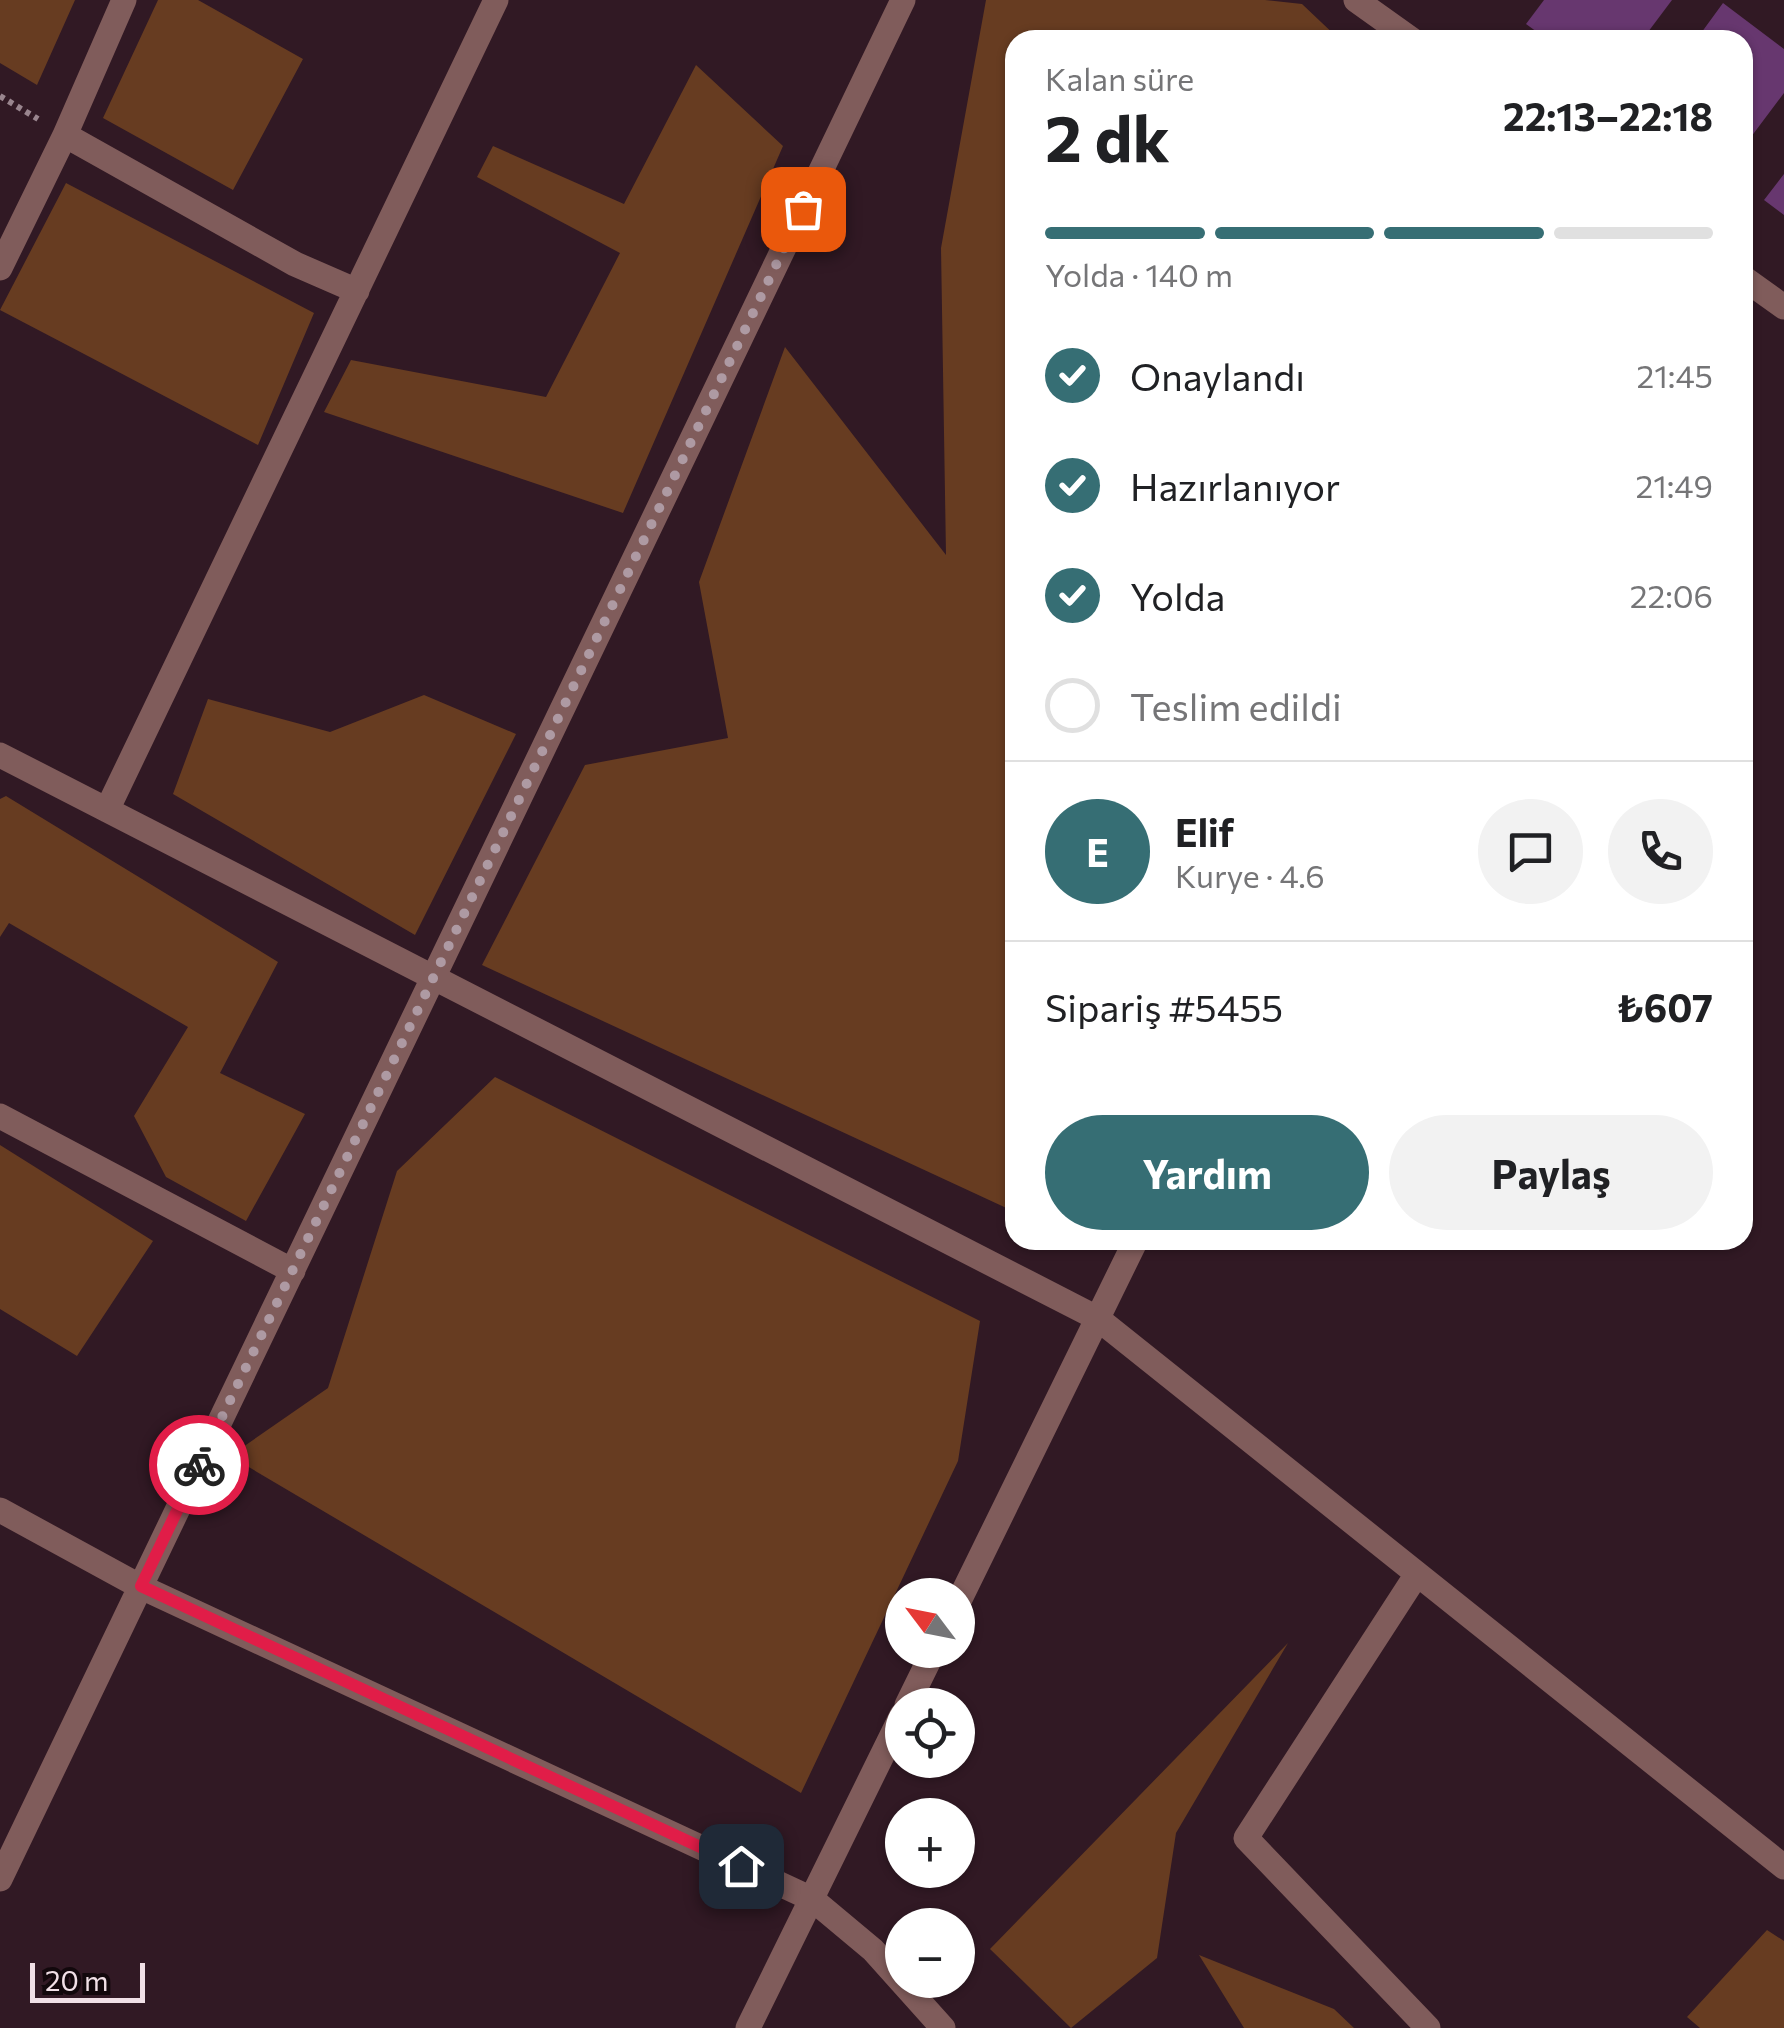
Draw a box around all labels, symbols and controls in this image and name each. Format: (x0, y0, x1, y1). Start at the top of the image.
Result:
text: Kalan süre (1045, 58, 1194, 98)
text: 22:13–22:18 (1503, 92, 1713, 139)
text: 2 dk (1045, 96, 1170, 175)
pin (761, 167, 846, 252)
icon: bag (776, 182, 831, 237)
text: Yolda · 140 m (1045, 254, 1233, 294)
icon: check (1045, 348, 1100, 403)
text: Onaylandı (1130, 352, 1305, 399)
text: 21:45 (1636, 355, 1713, 395)
icon: check (1045, 458, 1100, 513)
text: Hazırlanıyor (1130, 462, 1340, 509)
text: 21:49 (1635, 465, 1713, 505)
icon: check (1045, 568, 1100, 623)
text: Yolda (1130, 572, 1225, 619)
text: 22:06 (1630, 575, 1713, 615)
text: Teslim edildi (1130, 682, 1342, 729)
button: chat (1478, 799, 1583, 904)
button: phone (1608, 799, 1713, 904)
text: Elif (1175, 808, 1234, 855)
text: E (1086, 828, 1109, 875)
text: Kurye · 4.6 (1175, 855, 1325, 895)
text: Sipariş #5455 (1045, 983, 1283, 1030)
text: ₺607 (1616, 983, 1713, 1030)
button: Yardım (1045, 1115, 1369, 1230)
button: Paylaş (1389, 1115, 1713, 1230)
courier (149, 1415, 249, 1515)
icon: bike (172, 1438, 227, 1493)
north arrow (885, 1578, 975, 1668)
map controls (885, 1578, 975, 1998)
button: locate (885, 1688, 975, 1778)
button: + (885, 1798, 975, 1888)
pin (699, 1824, 784, 1909)
icon: home (714, 1839, 769, 1894)
button: − (885, 1908, 975, 1998)
scale bar (30, 1958, 145, 2002)
text: 20 m (45, 1963, 109, 1997)

